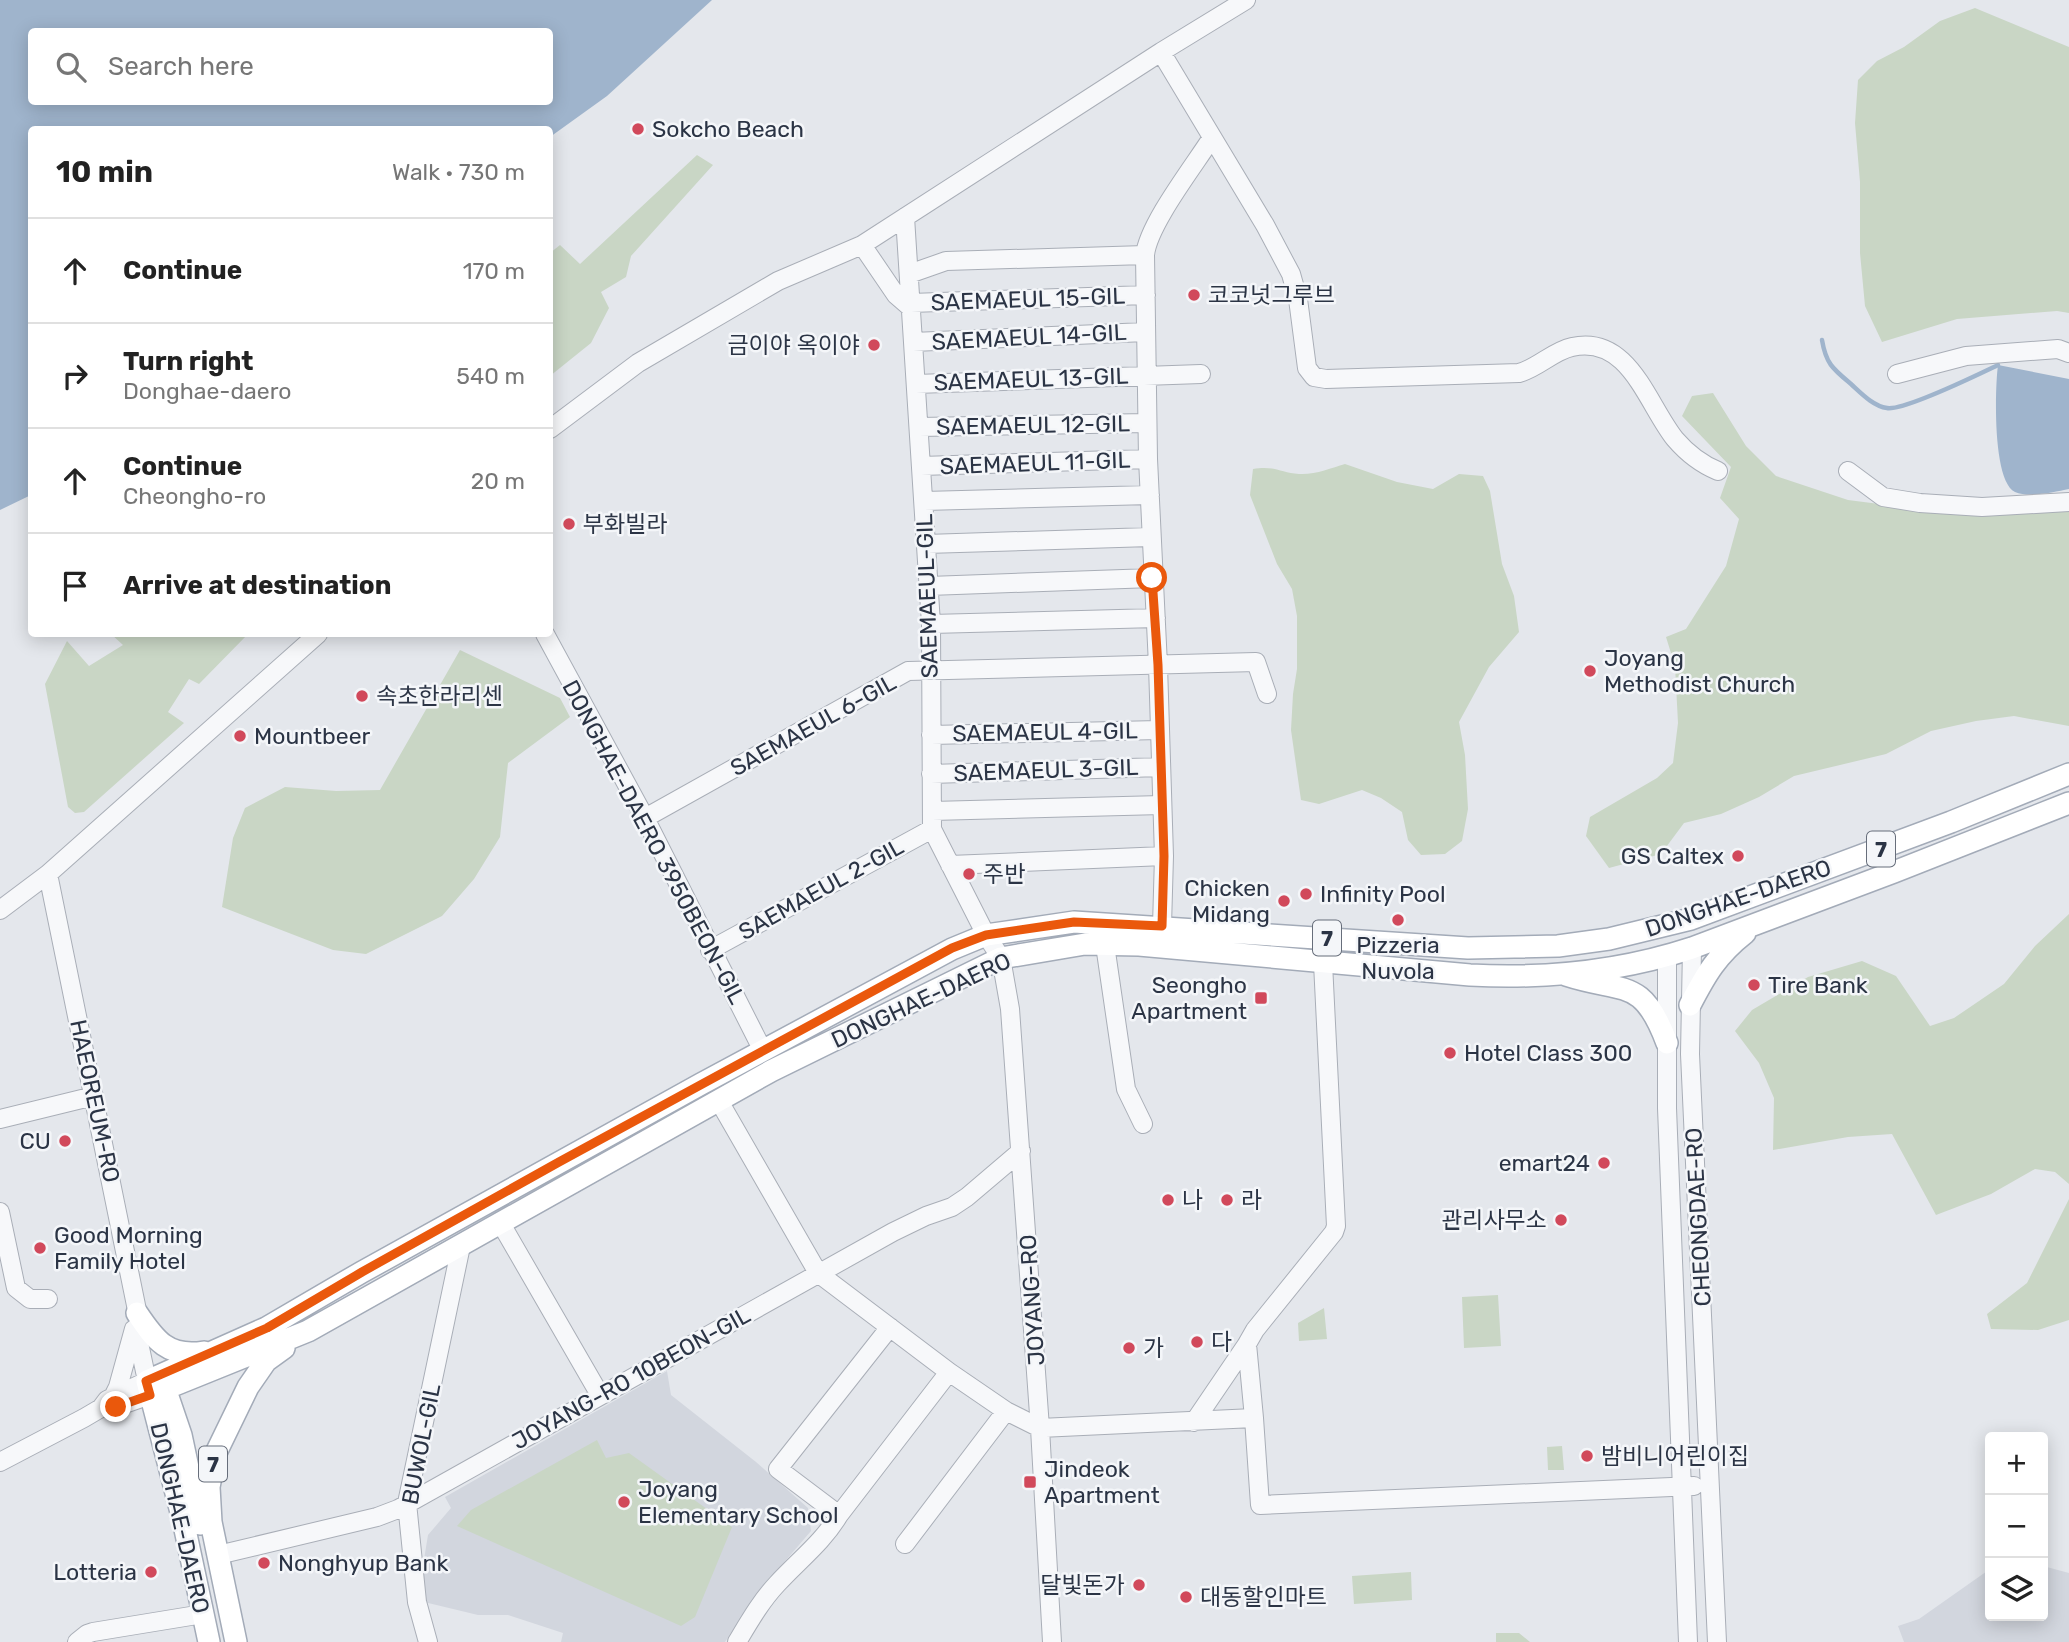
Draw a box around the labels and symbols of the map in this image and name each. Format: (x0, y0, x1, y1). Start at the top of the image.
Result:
place label: Sokcho Beach (652, 115, 804, 143)
marker: Sokcho Beach (630, 121, 646, 137)
place label: 코코넛그루브 (1208, 281, 1335, 309)
street label: SAEMAEUL 15-GIL (930, 282, 1126, 316)
marker: 코코넛그루브 (1186, 287, 1202, 303)
street label: SAEMAEUL 14-GIL (931, 318, 1127, 356)
place label: 금이야 옥이야 (727, 331, 860, 359)
marker: 금이야 옥이야 (866, 337, 882, 353)
street label: SAEMAEUL 13-GIL (933, 362, 1129, 396)
street label: SAEMAEUL 12-GIL (936, 409, 1130, 441)
street label: SAEMAEUL 11-GIL (939, 446, 1131, 480)
place label: 부화빌라 (583, 510, 668, 538)
street label: SAEMAEUL-GIL (910, 513, 944, 679)
marker: 부화빌라 (561, 516, 577, 532)
route start (1136, 562, 1167, 593)
place label: Joyang Methodist Church (1604, 644, 1795, 698)
marker: Joyang Methodist Church (1582, 663, 1598, 679)
street label: SAEMAEUL 6-GIL (725, 668, 901, 782)
street label: DONGHAE-DAERO 3950BEON-GIL (556, 675, 752, 1009)
place label: 속초한라리센 (376, 682, 503, 710)
marker: 속초한라리센 (354, 688, 370, 704)
street label: SAEMAEUL 4-GIL (952, 716, 1138, 748)
place label: Mountbeer (254, 722, 371, 750)
marker: Mountbeer (232, 728, 248, 744)
street label: SAEMAEUL 3-GIL (953, 753, 1139, 787)
street label: SAEMAEUL 2-GIL (734, 832, 908, 946)
road number: 7 (1867, 832, 1895, 866)
place label: GS Caltex (1621, 842, 1724, 870)
marker: GS Caltex (1730, 848, 1746, 864)
street label: DONGHAE-DAERO (1641, 853, 1835, 943)
place label: 주반 (983, 860, 1025, 888)
marker: 주반 (961, 866, 977, 882)
place label: Chicken Midang (1184, 874, 1270, 928)
place label: Infinity Pool (1320, 880, 1445, 908)
marker: Infinity Pool (1298, 886, 1314, 902)
marker: Chicken Midang (1276, 893, 1292, 909)
marker: Pizzeria Nuvola (1390, 912, 1406, 928)
road number: 7 (1313, 920, 1341, 956)
place label: Pizzeria Nuvola (1356, 931, 1440, 985)
street label: DONGHAE-DAERO (827, 946, 1015, 1054)
place label: Seongho Apartment (1131, 971, 1247, 1025)
place label: Tire Bank (1768, 971, 1868, 999)
marker: Tire Bank (1746, 977, 1762, 993)
marker: Seongho Apartment (1253, 990, 1269, 1006)
street label: HAEOREUM-RO (64, 1017, 126, 1185)
place label: Hotel Class 300 (1464, 1039, 1632, 1067)
marker: Hotel Class 300 (1442, 1045, 1458, 1061)
place label: CU (20, 1127, 51, 1155)
street label: CHEONGDAE-RO (1679, 1127, 1717, 1307)
marker: CU (57, 1133, 73, 1149)
place label: emart24 (1499, 1149, 1590, 1177)
marker: emart24 (1596, 1155, 1612, 1171)
place label: 나 (1182, 1186, 1203, 1214)
place label: 라 (1241, 1186, 1262, 1214)
marker: 나 (1160, 1192, 1176, 1208)
marker: 라 (1219, 1192, 1235, 1208)
place label: 관리사무소 (1441, 1206, 1547, 1234)
marker: 관리사무소 (1553, 1212, 1569, 1228)
place label: Good Morning Family Hotel (54, 1221, 203, 1275)
street label: JOYANG-RO (1013, 1234, 1051, 1366)
marker: Good Morning Family Hotel (32, 1240, 48, 1256)
street label: JOYANG-RO 10BEON-GIL (507, 1301, 755, 1455)
place label: 다 (1211, 1328, 1232, 1356)
place label: 가 (1143, 1334, 1164, 1362)
marker: 다 (1189, 1334, 1205, 1350)
marker: 가 (1121, 1340, 1137, 1356)
street label: BUWOL-GIL (396, 1381, 446, 1507)
route end (100, 1391, 131, 1422)
street label: DONGHAE-DAERO (144, 1420, 216, 1616)
place label: 밤비니어린이집 (1601, 1442, 1749, 1470)
road number: 7 (199, 1446, 227, 1482)
marker: 밤비니어린이집 (1579, 1448, 1595, 1464)
place label: Jindeok Apartment (1044, 1455, 1160, 1509)
marker: Jindeok Apartment (1022, 1474, 1038, 1490)
place label: Joyang Elementary School (638, 1475, 839, 1529)
marker: Joyang Elementary School (616, 1494, 632, 1510)
place label: Nonghyup Bank (278, 1549, 448, 1577)
marker: Nonghyup Bank (256, 1555, 272, 1571)
place label: Lotteria (53, 1558, 137, 1586)
marker: Lotteria (143, 1564, 159, 1580)
place label: 달빛돈가 (1040, 1571, 1125, 1599)
marker: 달빛돈가 (1131, 1577, 1147, 1593)
place label: 대동할인마트 (1200, 1583, 1327, 1611)
marker: 대동할인마트 (1178, 1589, 1194, 1605)

